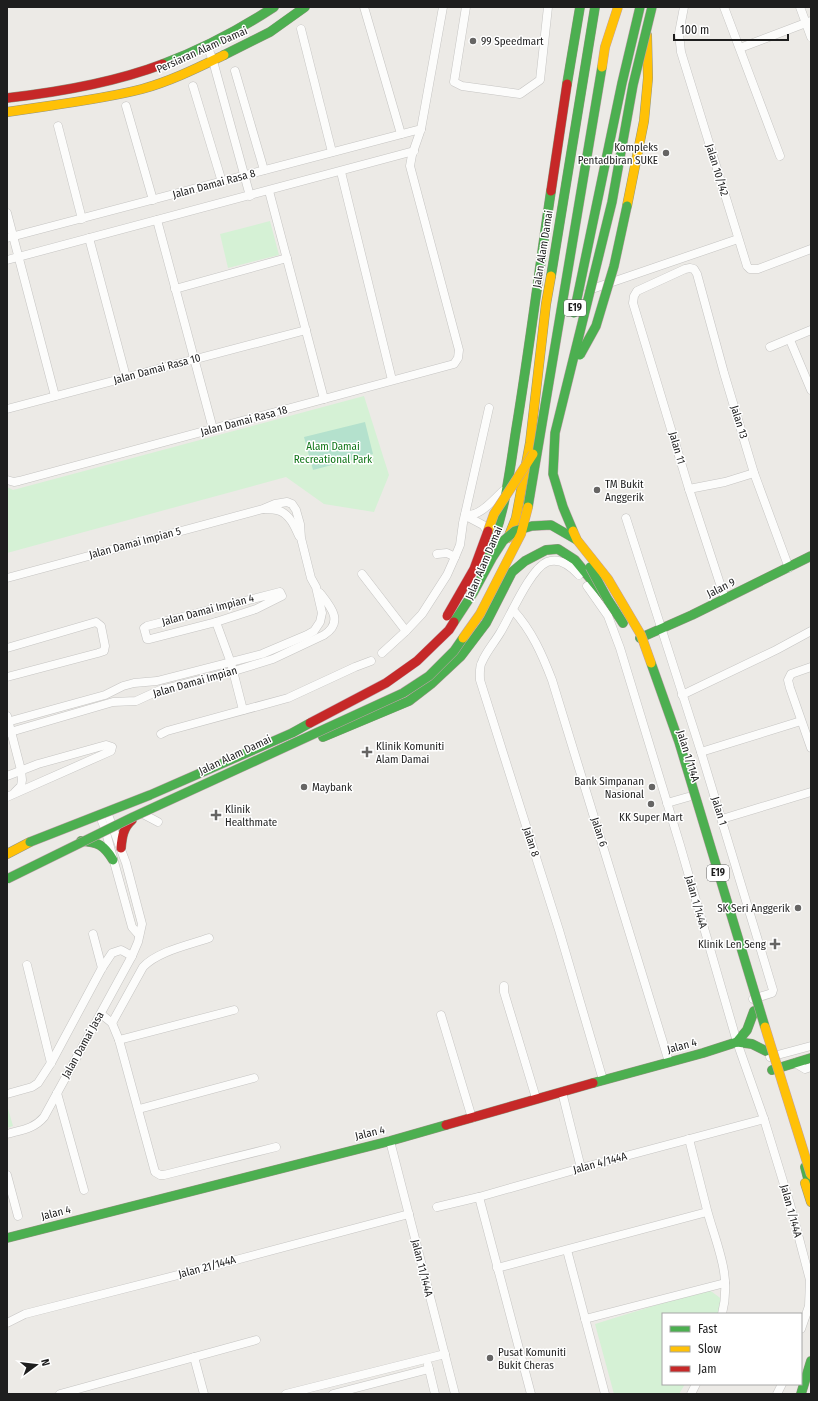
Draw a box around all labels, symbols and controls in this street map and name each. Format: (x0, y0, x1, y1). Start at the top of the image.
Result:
scale bar (674, 16, 788, 42)
text: 100 m (680, 23, 709, 37)
street label: Persiaran Alam Damai (155, 24, 250, 76)
place label: 99 Speedmart (481, 35, 544, 48)
marker: 99 Speedmart (468, 36, 478, 46)
place label: Kompleks Pentadbiran SUKE (578, 141, 658, 167)
street label: Jalan 10/142 (703, 142, 731, 198)
marker: Kompleks Pentadbiran SUKE (661, 148, 671, 158)
street label: Jalan Damai Rasa 8 (171, 167, 257, 201)
street label: Jalan Alam Damai (530, 209, 556, 289)
road number: E19 (564, 300, 586, 316)
street label: Jalan Damai Rasa 10 (112, 351, 202, 387)
street label: Jalan Damai Rasa 18 (199, 403, 289, 439)
street label: Jalan 13 (728, 404, 750, 440)
street label: Jalan 11 (666, 430, 688, 466)
park label: Alam Damai Recreational Park (294, 440, 373, 466)
place label: TM Bukit Anggerik (605, 478, 645, 504)
marker: TM Bukit Anggerik (592, 485, 602, 495)
street label: Jalan Damai Impian 5 (88, 524, 182, 562)
street label: Jalan Alam Damai (463, 524, 505, 602)
street label: Jalan 9 (705, 576, 737, 600)
street label: Jalan Damai Impian 4 (161, 591, 256, 629)
street label: Jalan Damai Impian (151, 664, 239, 700)
street label: Jalan 1/114A (674, 729, 702, 784)
street label: Jalan Alam Damai (197, 732, 273, 777)
place label: Klinik Komuniti Alam Damai (376, 740, 445, 766)
marker: Klinik Komuniti Alam Damai (361, 746, 373, 758)
place label: Bank Simpanan Nasional (574, 775, 644, 801)
place label: Maybank (312, 781, 353, 794)
marker: Maybank (299, 782, 309, 792)
marker: Bank Simpanan Nasional (647, 782, 657, 792)
street label: Jalan 1 (709, 795, 729, 827)
marker: KK Super Mart (646, 799, 656, 809)
place label: Klinik Healthmate (225, 803, 277, 829)
marker: Klinik Healthmate (210, 809, 222, 821)
place label: KK Super Mart (619, 811, 683, 824)
street label: Jalan 6 (588, 816, 610, 849)
street label: Jalan 8 (520, 826, 542, 859)
road number: E19 (707, 865, 729, 881)
street label: Jalan 1/144A (682, 874, 710, 930)
place label: SK Seri Anggerik (717, 902, 791, 915)
marker: SK Seri Anggerik (793, 903, 803, 913)
place label: Klinik Len Seng (698, 938, 767, 951)
marker: Klinik Len Seng (769, 938, 781, 950)
street label: Jalan Damai Jasa (59, 1009, 107, 1081)
street label: Jalan 4 (666, 1036, 699, 1056)
street label: Jalan 4 (354, 1123, 387, 1143)
street label: Jalan 4/144A (572, 1150, 629, 1176)
street label: Jalan 1/144A (778, 1183, 804, 1239)
street label: Jalan 4 (40, 1203, 73, 1223)
street label: Jalan 11/144A (409, 1238, 435, 1298)
street label: Jalan 21/144A (177, 1253, 237, 1281)
legend (662, 1313, 802, 1385)
text: Fast (698, 1322, 717, 1336)
text: Slow (698, 1342, 721, 1356)
north arrow (16, 1345, 56, 1385)
place label: Pusat Komuniti Bukit Cheras (498, 1346, 566, 1372)
marker: Pusat Komuniti Bukit Cheras (485, 1353, 495, 1363)
text: N (38, 1358, 52, 1367)
text: Jam (698, 1362, 716, 1376)

